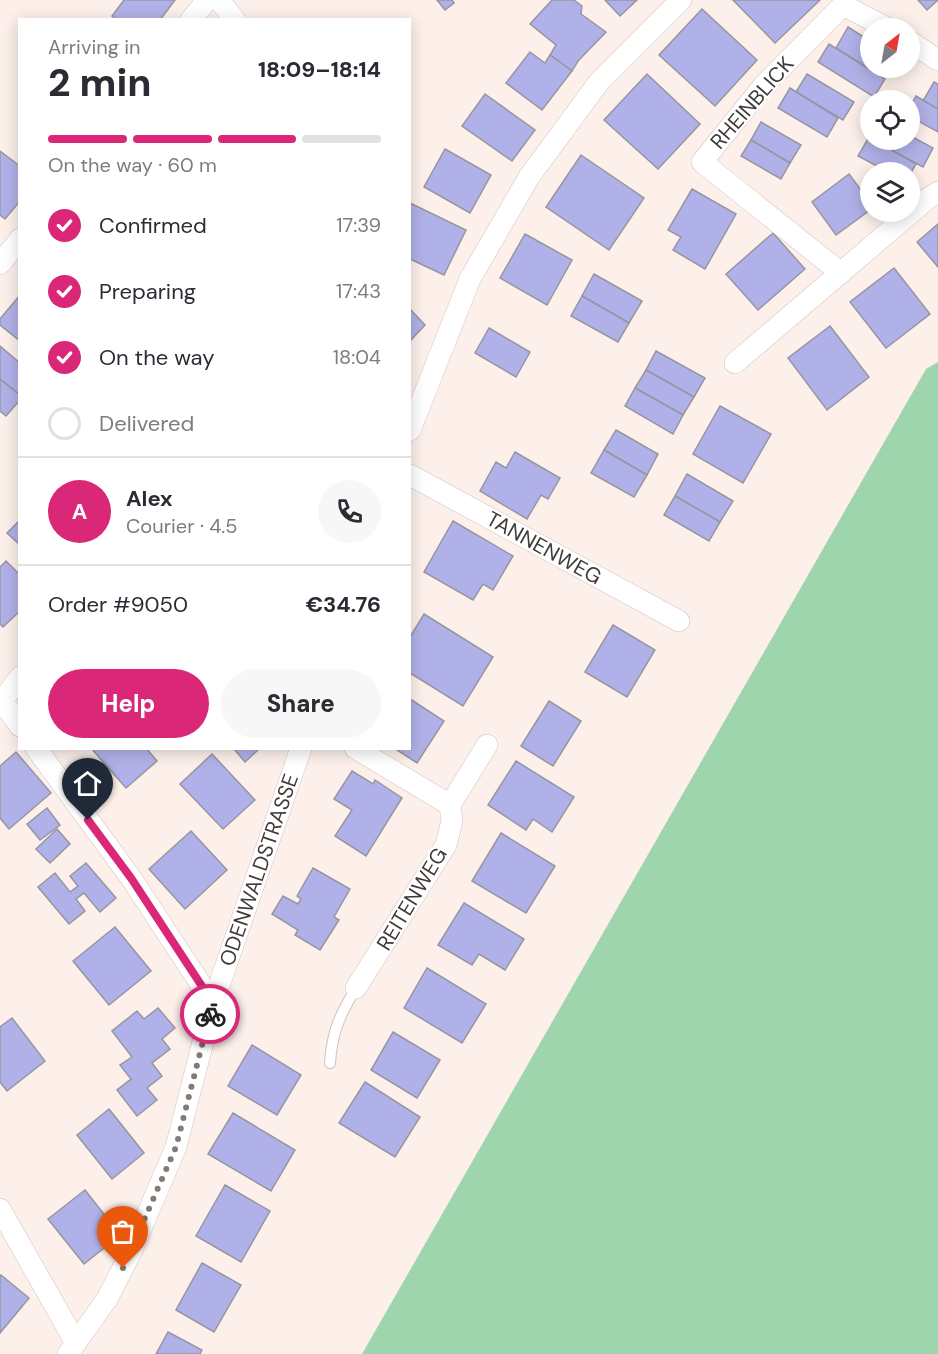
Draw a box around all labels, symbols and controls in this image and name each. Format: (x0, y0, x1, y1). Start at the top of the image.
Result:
north arrow (860, 18, 920, 78)
map controls (860, 18, 920, 222)
text: Arriving in (48, 34, 140, 60)
street label: RHEINBLICK (704, 51, 800, 155)
text: 18:09–18:14 (258, 55, 381, 84)
text: 2 min (48, 57, 152, 108)
button: locate (860, 90, 920, 150)
text: On the way · 60 m (48, 152, 217, 178)
button: layers (860, 162, 920, 222)
icon: check (48, 209, 81, 242)
text: Confirmed (99, 211, 207, 240)
text: 17:39 (336, 212, 381, 238)
icon: check (48, 275, 81, 308)
text: Preparing (99, 277, 196, 306)
text: 17:43 (336, 278, 381, 304)
icon: check (48, 341, 81, 374)
text: On the way (99, 343, 214, 372)
text: 18:04 (333, 344, 381, 370)
text: Delivered (99, 409, 194, 438)
button: phone (318, 480, 381, 543)
text: Alex (126, 484, 173, 513)
text: A (72, 497, 87, 526)
street label: TANNENWEG (481, 505, 607, 591)
text: Courier · 4.5 (126, 513, 238, 539)
text: Order #9050 (48, 590, 188, 619)
text: €34.76 (306, 590, 381, 619)
button: Help (48, 669, 209, 738)
button: Share (221, 669, 381, 738)
pin (62, 758, 113, 820)
icon: home (71, 767, 104, 800)
street label: ODENWALDSTRASSE (213, 770, 305, 970)
street label: REITENWEG (370, 842, 454, 956)
courier (180, 984, 240, 1044)
icon: bike (194, 998, 227, 1031)
pin (97, 1206, 148, 1268)
icon: bag (106, 1215, 139, 1248)

